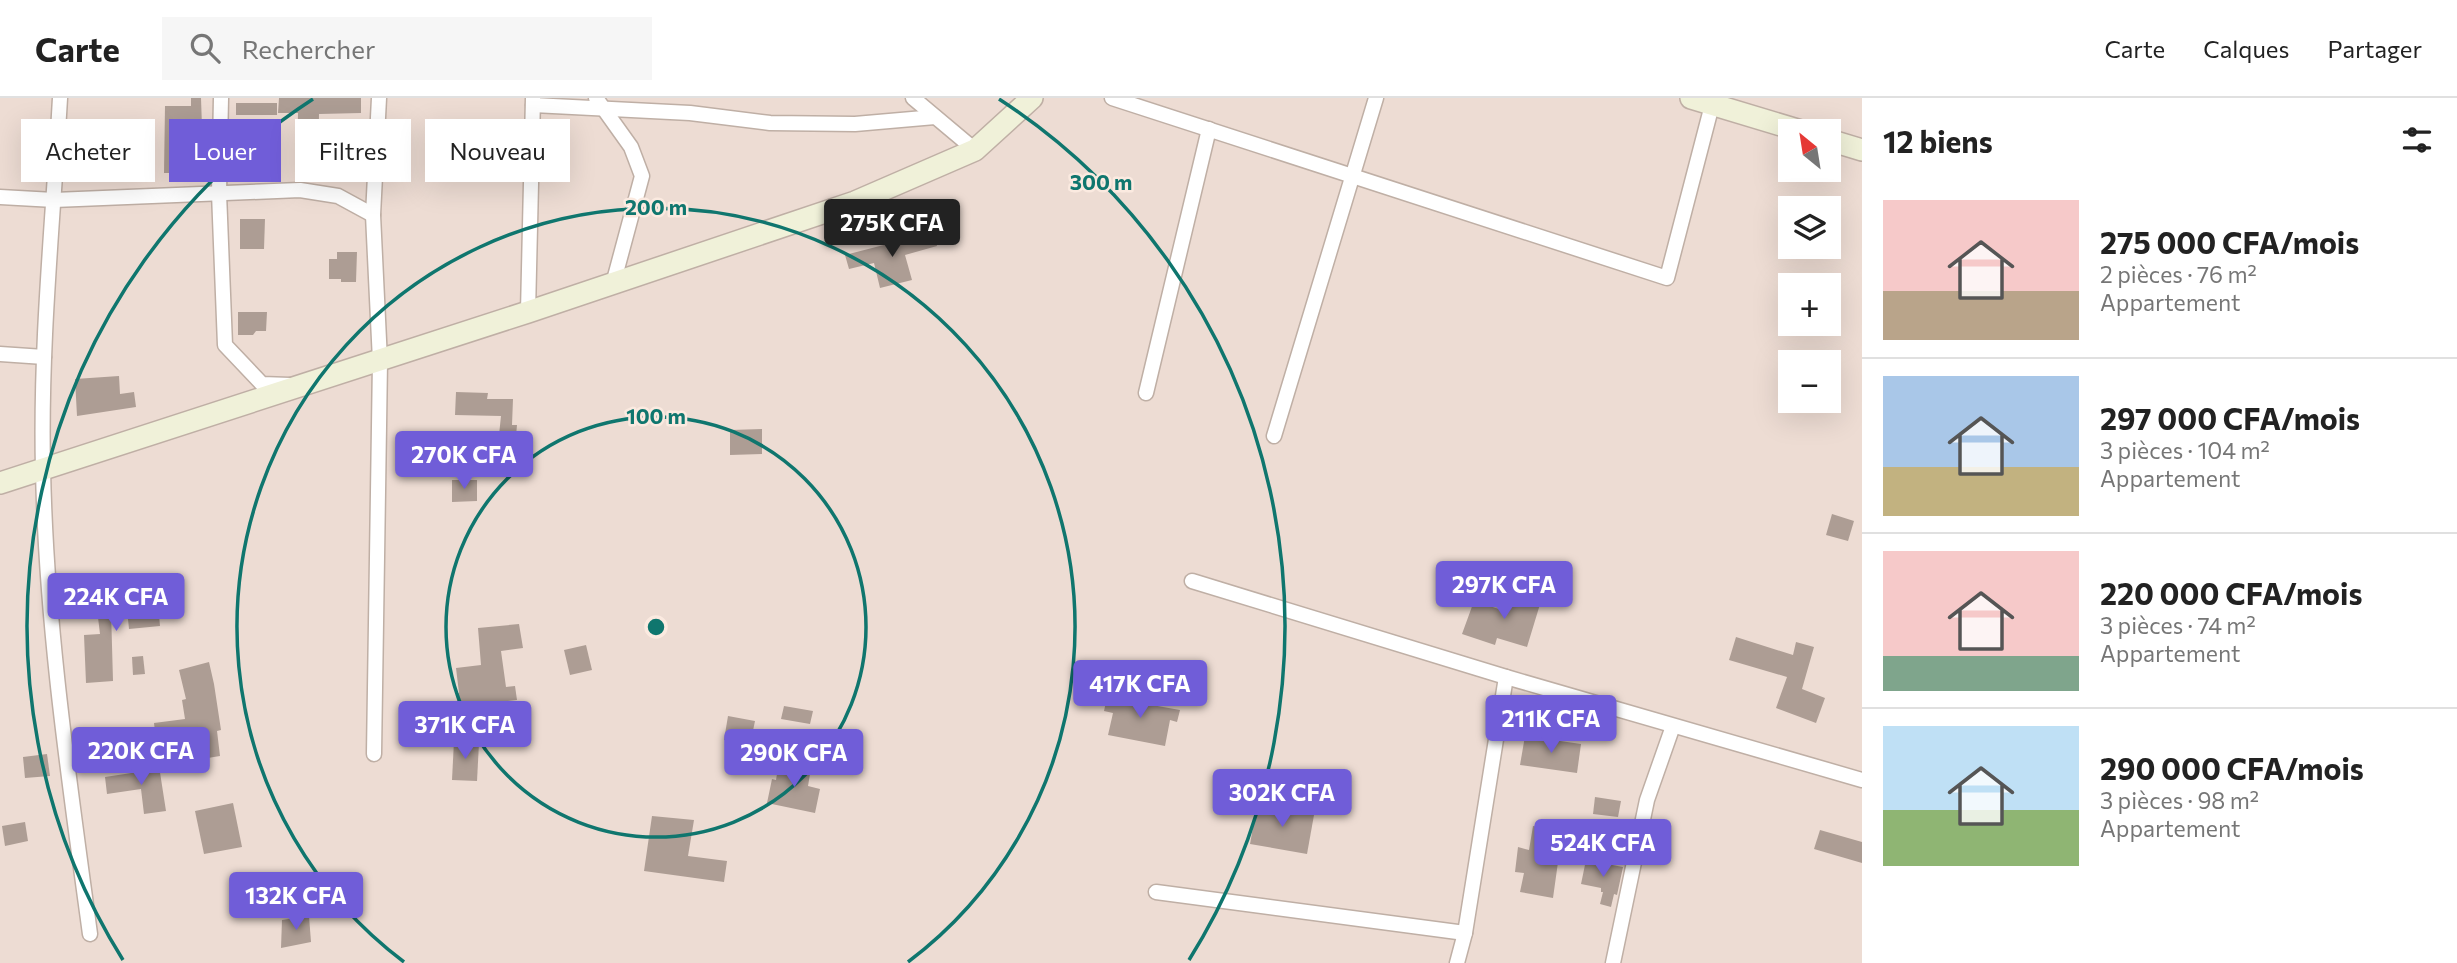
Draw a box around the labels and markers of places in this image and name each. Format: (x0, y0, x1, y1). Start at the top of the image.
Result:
pin: 275K CFA (820, 200, 964, 259)
pin: 270K CFA (392, 432, 536, 491)
pin: 297K CFA (1432, 561, 1576, 621)
pin: 224K CFA (44, 574, 188, 633)
centre of rings (644, 615, 668, 639)
pin: 417K CFA (1068, 660, 1212, 720)
pin: 211K CFA (1479, 696, 1623, 755)
pin: 371K CFA (393, 702, 537, 761)
pin: 220K CFA (69, 728, 213, 787)
pin: 290K CFA (722, 730, 866, 789)
pin: 302K CFA (1210, 770, 1354, 829)
pin: 524K CFA (1531, 820, 1675, 879)
pin: 132K CFA (224, 872, 368, 932)

